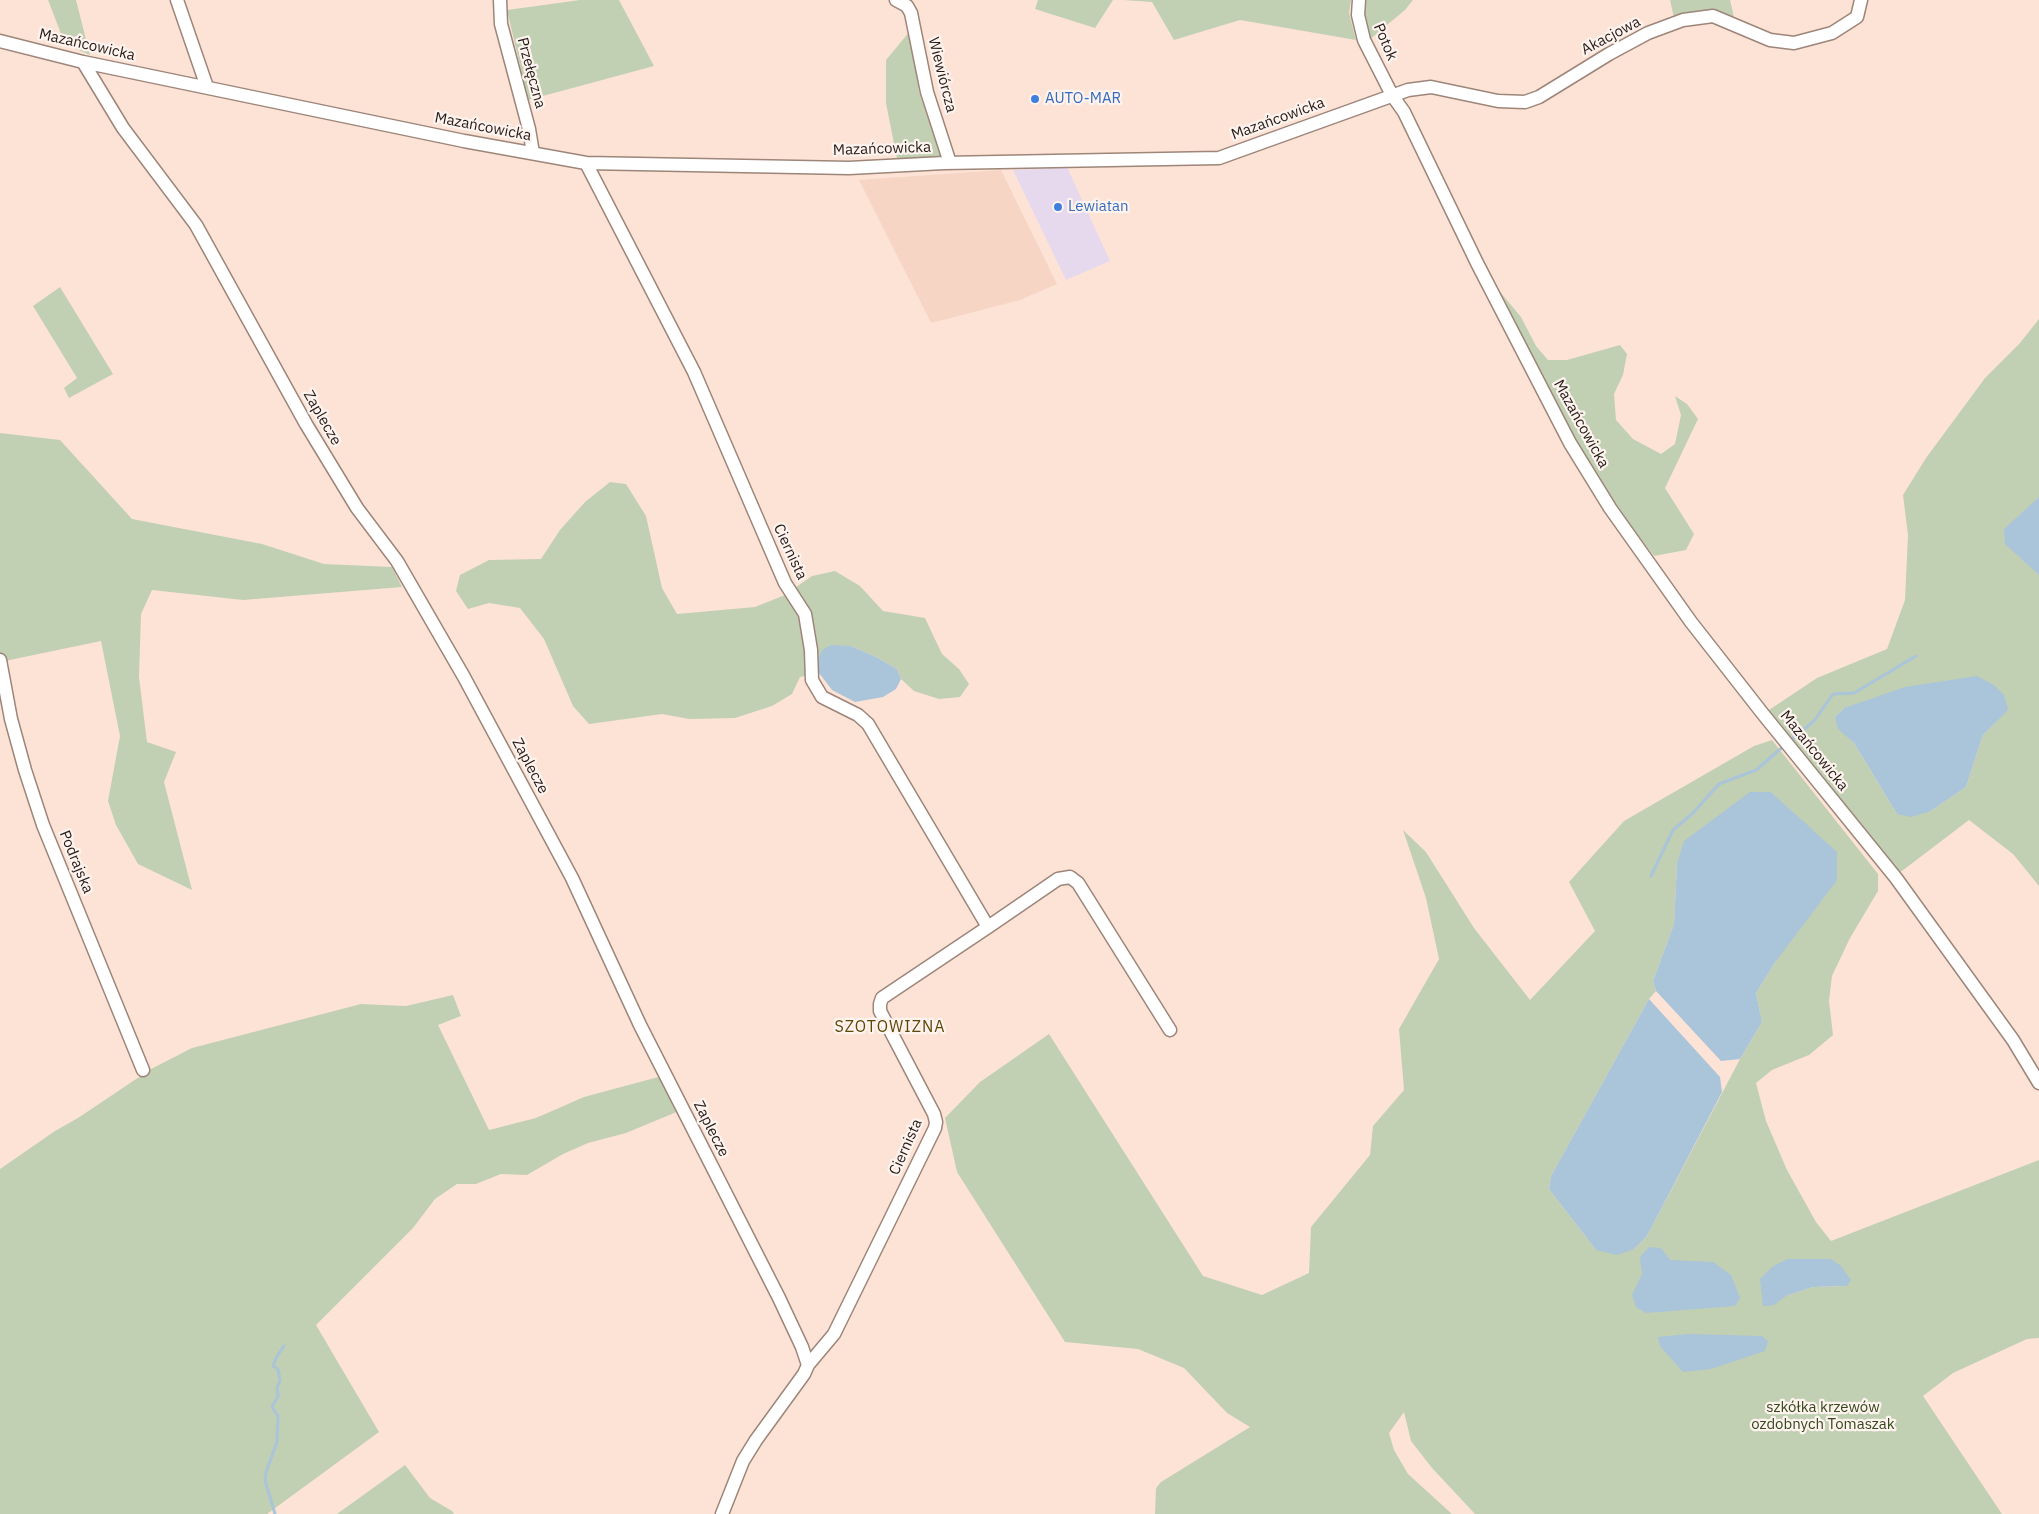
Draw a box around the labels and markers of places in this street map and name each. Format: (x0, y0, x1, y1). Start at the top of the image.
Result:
place label: AUTO-MAR (1045, 90, 1121, 108)
marker: AUTO-MAR (1029, 93, 1041, 105)
place label: Lewiatan (1068, 198, 1129, 216)
marker: Lewiatan (1052, 201, 1064, 213)

